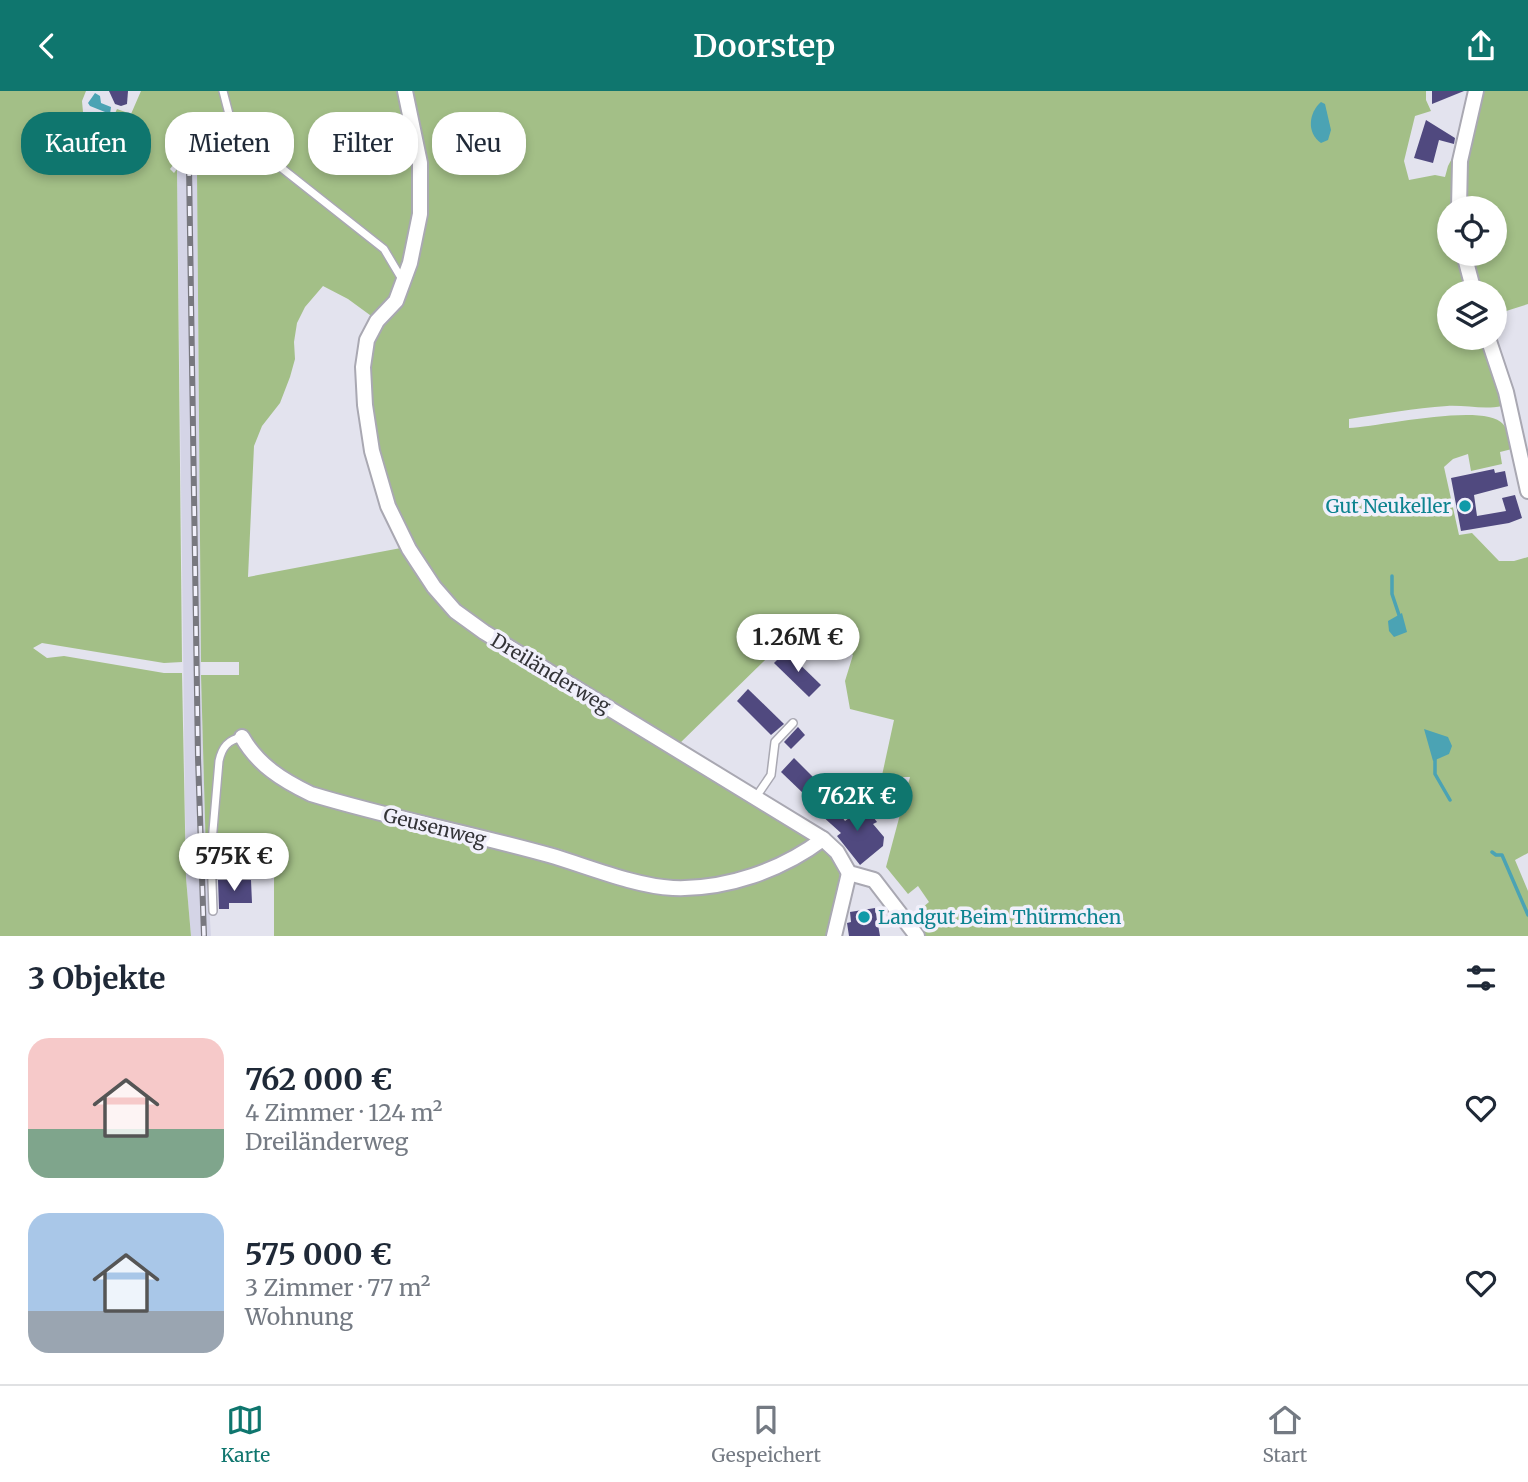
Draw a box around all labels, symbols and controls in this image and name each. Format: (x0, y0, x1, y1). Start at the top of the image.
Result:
text: Doorstep (693, 26, 835, 66)
icon: back (28, 27, 66, 65)
icon: share (1462, 27, 1500, 65)
chip: Kaufen (21, 112, 151, 175)
chip: Mieten (165, 112, 294, 175)
chip: Filter (308, 112, 418, 175)
chip: Neu (432, 112, 526, 175)
map controls (1437, 196, 1507, 350)
button: locate (1437, 196, 1507, 266)
button: layers (1437, 280, 1507, 350)
place label: Gut Neukeller (1326, 494, 1451, 518)
marker: Gut Neukeller (1457, 498, 1473, 514)
pin: 1.26M € (733, 615, 863, 674)
text: 1.26M € (753, 622, 843, 651)
street label: Dreiländerweg (487, 628, 615, 718)
pin: 762K € (800, 773, 914, 833)
text: 762K € (818, 781, 896, 810)
street label: Geusenweg (381, 803, 489, 851)
pin: 575K € (177, 833, 291, 893)
text: 575K € (195, 841, 273, 870)
place label: Landgut Beim Thürmchen (878, 905, 1122, 929)
marker: Landgut Beim Thürmchen (856, 909, 872, 925)
text: 3 Objekte (28, 959, 165, 997)
icon: filters (1462, 959, 1500, 997)
text: 762 000 € (245, 1060, 392, 1098)
icon: home (84, 1066, 168, 1150)
icon: heart (1462, 1089, 1500, 1127)
text: 4 Zimmer · 124 m² (245, 1098, 442, 1127)
text: Dreiländerweg (245, 1127, 408, 1156)
text: 575 000 € (245, 1235, 392, 1273)
icon: home (84, 1241, 168, 1325)
icon: heart (1462, 1264, 1500, 1302)
text: 3 Zimmer · 77 m² (245, 1273, 430, 1302)
text: Wohnung (245, 1302, 353, 1331)
tab: Karte (221, 1401, 270, 1467)
tab: Gespeichert (712, 1401, 821, 1467)
tab: Start (1262, 1401, 1307, 1467)

